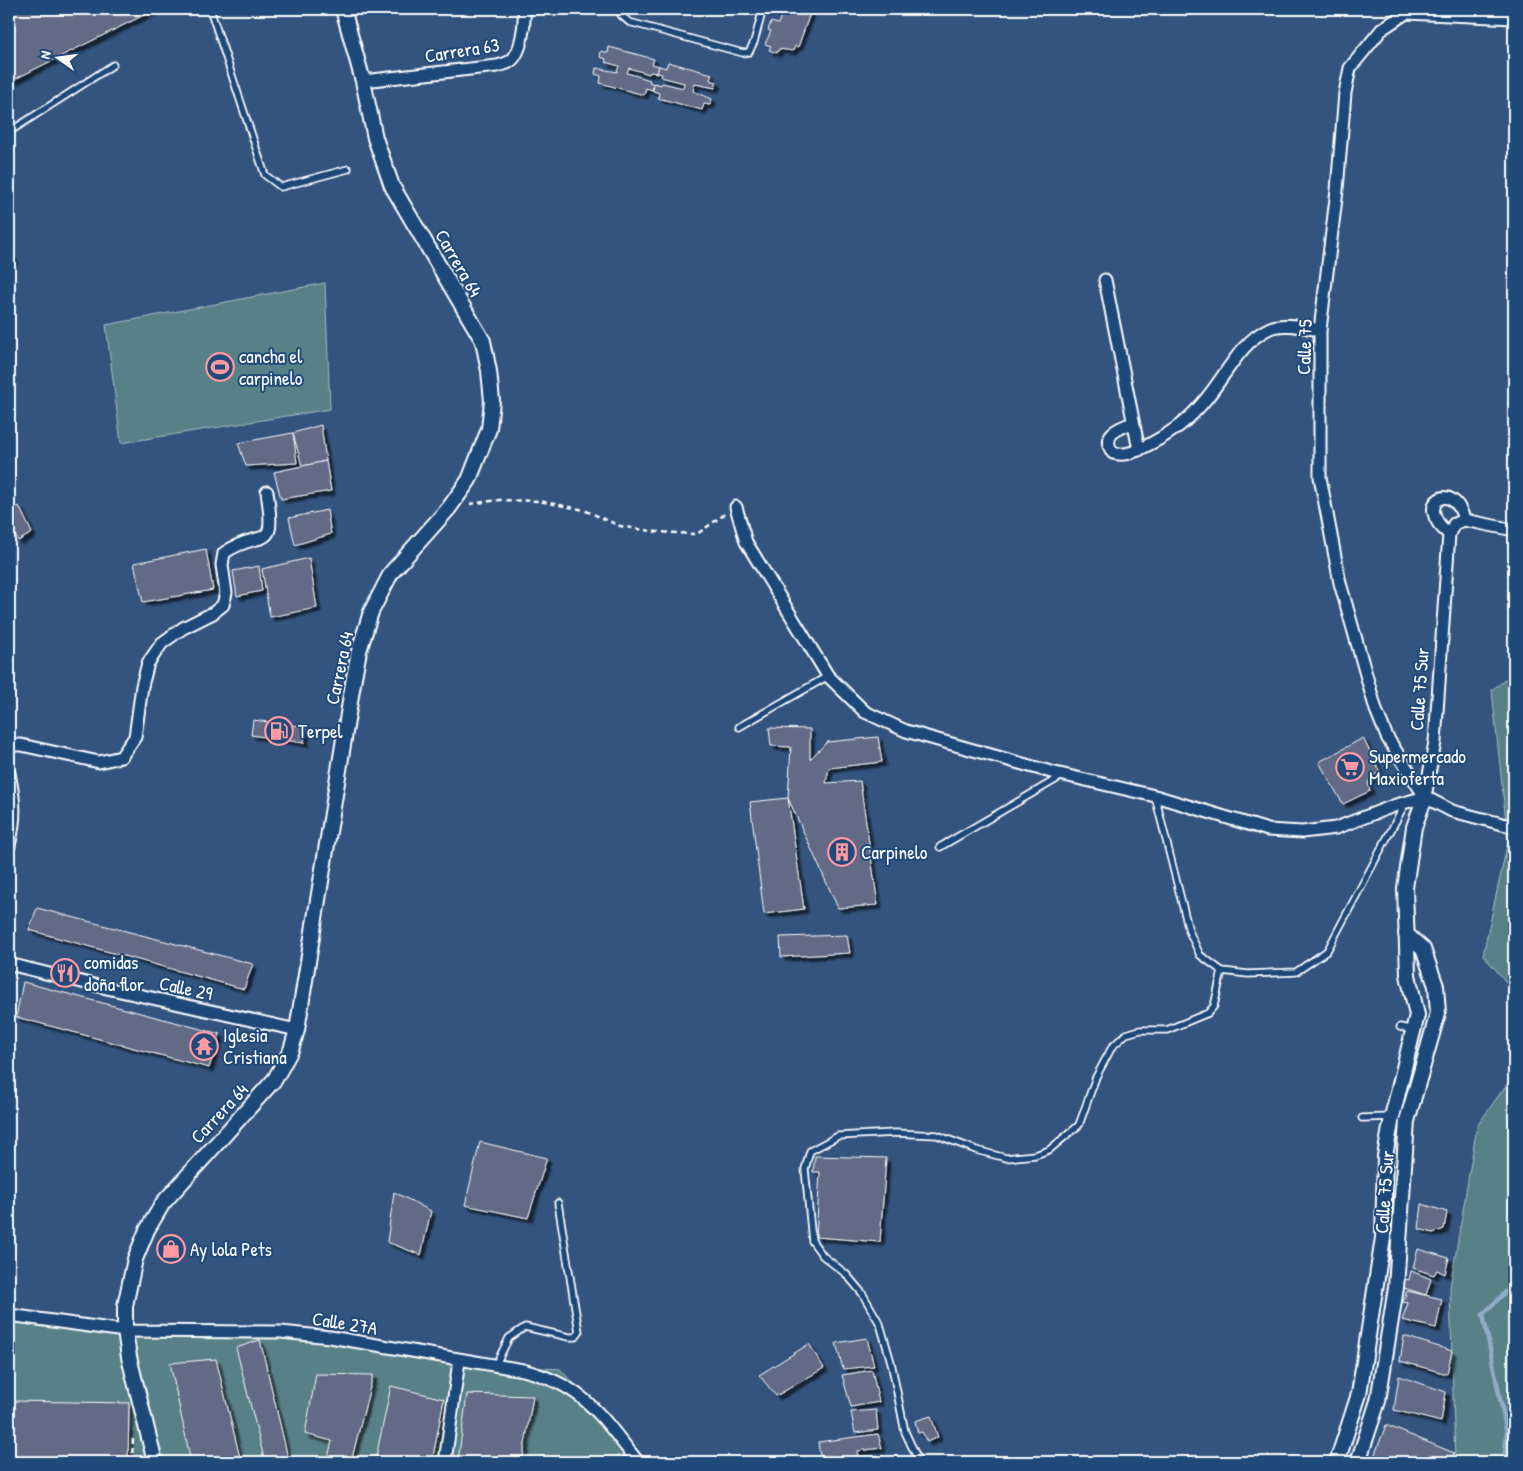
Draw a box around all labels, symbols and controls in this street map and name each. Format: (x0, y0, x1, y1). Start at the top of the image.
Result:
street label: Carrera 63 (423, 31, 501, 69)
north arrow (32, 32, 82, 82)
text: N (35, 48, 55, 61)
street label: Carrera 64 (429, 224, 489, 302)
street label: Calle 75 (1290, 319, 1318, 375)
place label: cancha el carpinelo (239, 343, 303, 391)
sports icon: cancha el carpinelo (205, 352, 235, 382)
street label: Carrera 64 (319, 629, 359, 707)
street label: Calle 75 Sur (1403, 646, 1435, 732)
fuel station icon: Terpel (264, 716, 294, 746)
place label: Terpel (298, 718, 343, 744)
place label: Supermercado Maxioferta (1369, 743, 1466, 791)
supermarket icon: Supermercado Maxioferta (1335, 752, 1365, 782)
building icon: Carpinelo (827, 837, 857, 867)
place label: Carpinelo (861, 839, 928, 865)
place label: comidas doña flor (84, 949, 145, 997)
restaurant icon: comidas doña flor (50, 958, 80, 988)
street label: Calle 29 (157, 970, 215, 1006)
place label: Iglesia Cristiana (223, 1022, 287, 1070)
temple icon: Iglesia Cristiana (189, 1031, 219, 1061)
street label: Carrera 64 (184, 1077, 254, 1149)
street label: Calle 75 Sur (1368, 1149, 1400, 1235)
shop icon: Ay lola Pets (156, 1234, 186, 1264)
place label: Ay lola Pets (190, 1236, 272, 1262)
street label: Calle 27A (311, 1305, 379, 1341)

